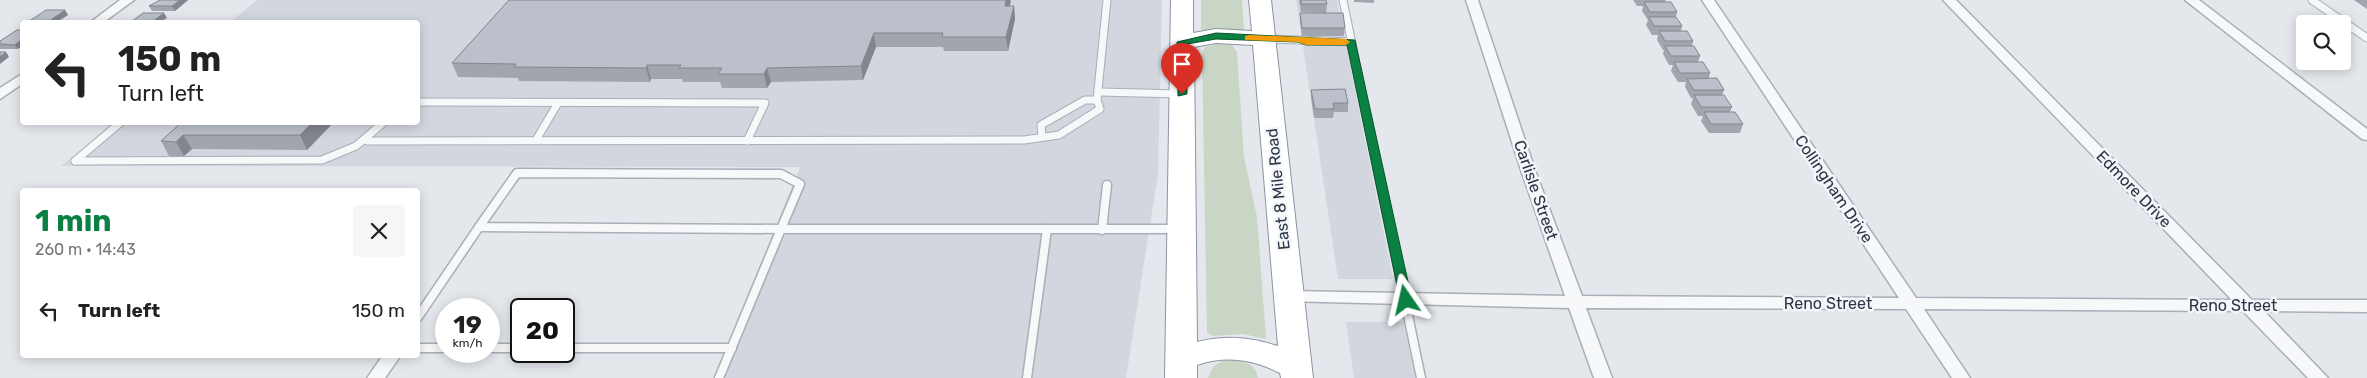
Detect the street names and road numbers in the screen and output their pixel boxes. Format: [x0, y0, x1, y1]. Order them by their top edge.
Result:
street label: East 8 Mile Road [1262, 127, 1294, 251]
street label: Collingham Drive [1791, 131, 1877, 247]
street label: Carlisle Street [1510, 137, 1562, 243]
street label: Edmore Drive [2092, 146, 2176, 232]
street label: Reno Street [1784, 294, 1872, 313]
street label: Reno Street [2189, 296, 2277, 315]

